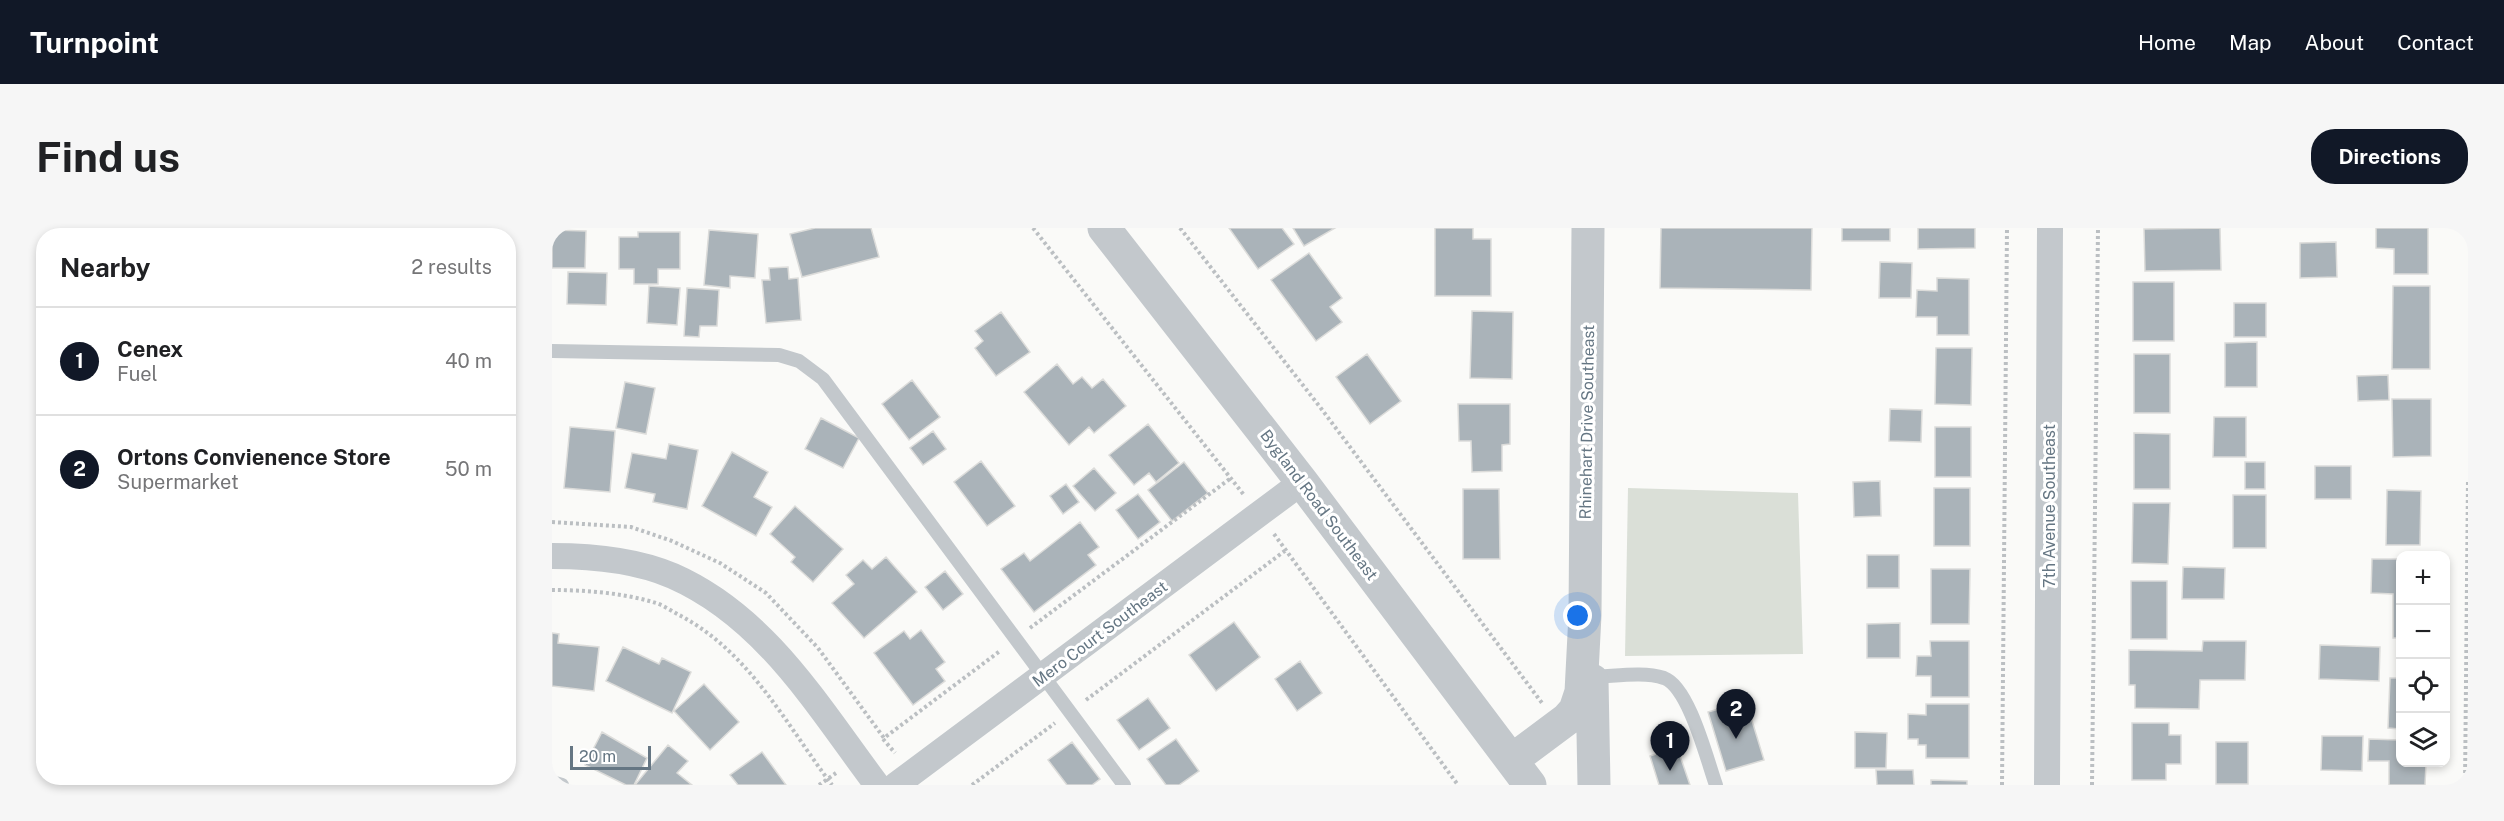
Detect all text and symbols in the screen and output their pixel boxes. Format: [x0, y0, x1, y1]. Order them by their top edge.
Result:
text: Turnpoint [30, 26, 159, 59]
text: Home [2138, 30, 2196, 55]
text: Map [2229, 30, 2272, 55]
text: About [2305, 30, 2364, 55]
text: Contact [2397, 30, 2474, 55]
button: Directions [2311, 129, 2468, 184]
text: Find us [36, 132, 180, 181]
text: Nearby [60, 252, 150, 283]
text: 2 results [411, 255, 492, 279]
street label: Rhinehart Drive Southeast [1576, 324, 1598, 520]
text: Cenex [117, 336, 183, 362]
text: 1 [75, 349, 84, 373]
text: 40 m [445, 349, 492, 373]
text: Fuel [117, 362, 158, 386]
street label: 7th Avenue Southeast [2040, 424, 2059, 588]
street label: Bygland Road Southeast [1256, 426, 1382, 584]
text: Ortons Convienence Store [117, 444, 391, 470]
text: 2 [73, 457, 86, 481]
text: 50 m [445, 457, 492, 481]
text: Supermarket [117, 470, 239, 494]
map controls [2396, 551, 2450, 767]
button: + [2396, 551, 2450, 605]
street label: Mero Court Southeast [1029, 577, 1171, 691]
your location [1563, 601, 1592, 630]
button: − [2396, 605, 2450, 659]
button: locate [2396, 659, 2450, 713]
pin: 2 [1716, 690, 1756, 739]
button: layers [2396, 713, 2450, 767]
pin: 1 [1650, 722, 1690, 771]
scale bar [570, 743, 651, 770]
text: 20 m [579, 747, 616, 766]

